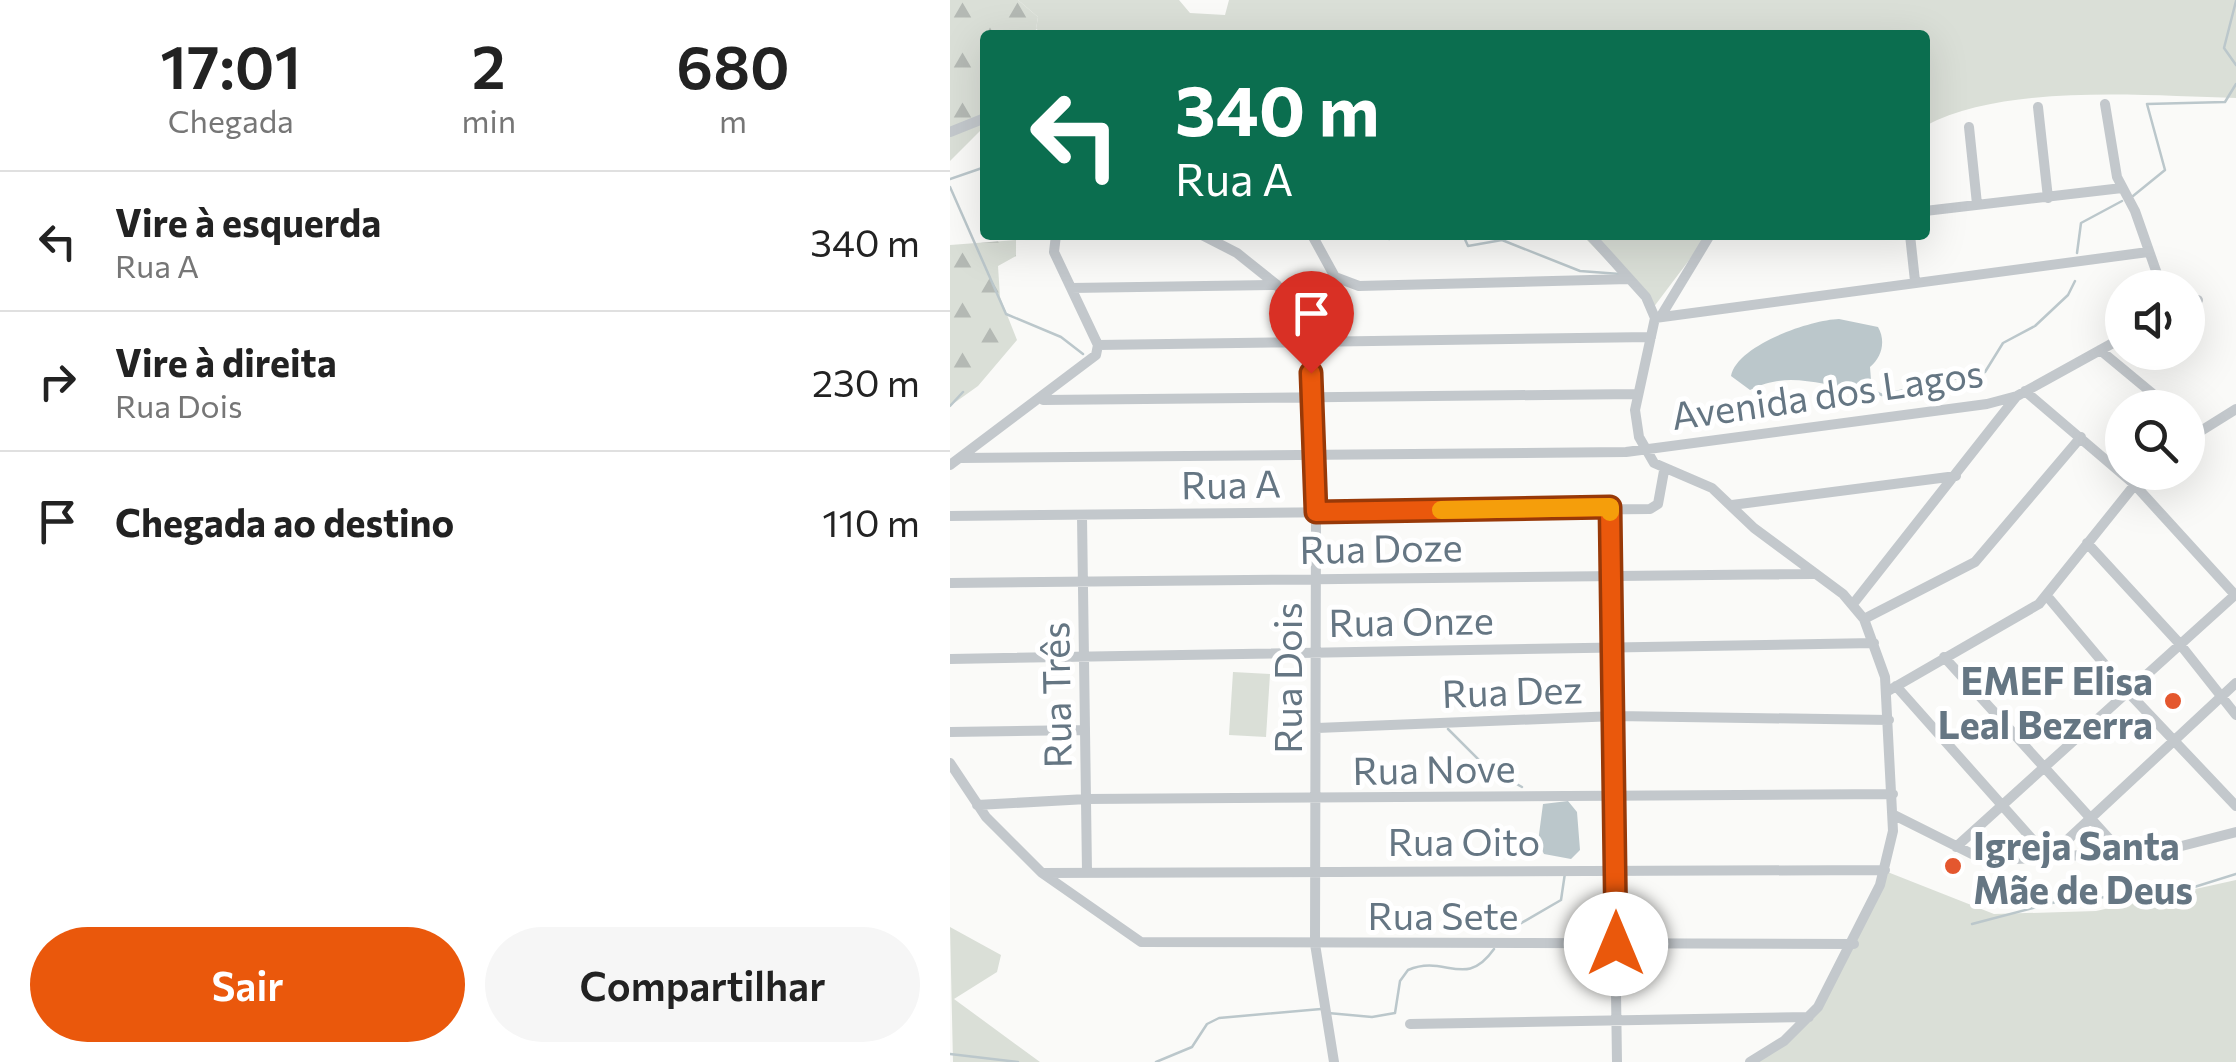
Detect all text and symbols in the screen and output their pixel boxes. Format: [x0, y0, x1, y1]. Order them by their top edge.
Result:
text: 17:01 [160, 28, 301, 101]
text: 2 [472, 28, 506, 101]
text: 680 [676, 28, 790, 101]
text: 340 m [1175, 65, 1380, 150]
icon: left [1010, 70, 1140, 200]
text: Chegada [168, 100, 294, 140]
text: min [462, 100, 516, 140]
text: m [719, 100, 747, 140]
text: Rua A [1175, 150, 1293, 205]
text: Vire à esquerda [115, 198, 381, 245]
icon: left [30, 214, 85, 269]
text: 340 m [810, 218, 920, 265]
text: Rua A [115, 245, 199, 285]
map controls [2105, 270, 2205, 490]
button: sound [2105, 270, 2205, 370]
pin [1269, 271, 1354, 374]
icon: arrive [1284, 286, 1339, 341]
text: Vire à direita [115, 338, 337, 385]
street label: Avenida dos Lagos [1668, 348, 1986, 438]
icon: right [30, 354, 85, 409]
text: 230 m [812, 358, 920, 405]
text: Rua Dois [115, 385, 242, 425]
button: search [2105, 390, 2205, 490]
street label: Rua A [1181, 459, 1281, 507]
icon: arrive [30, 494, 85, 549]
text: Chegada ao destino [115, 498, 454, 545]
text: 110 m [822, 498, 920, 545]
street label: Rua Doze [1299, 522, 1463, 572]
street label: Rua Onze [1328, 595, 1494, 645]
street label: Rua Dois [1263, 602, 1310, 754]
street label: Rua Três [1030, 621, 1080, 769]
place label: EMEF Elisa Leal Bezerra [1938, 656, 2153, 747]
street label: Rua Dez [1441, 664, 1583, 716]
marker: EMEF Elisa Leal Bezerra [2162, 690, 2184, 712]
street label: Rua Nove [1352, 743, 1516, 793]
street label: Rua Oito [1388, 817, 1540, 864]
place label: Igreja Santa Mãe de Deus [1973, 821, 2193, 912]
marker: Igreja Santa Mãe de Deus [1942, 855, 1964, 877]
street label: Rua Sete [1367, 891, 1519, 938]
position arrow [1564, 892, 1668, 996]
button: Sair [30, 927, 465, 1042]
button: Compartilhar [485, 927, 920, 1042]

